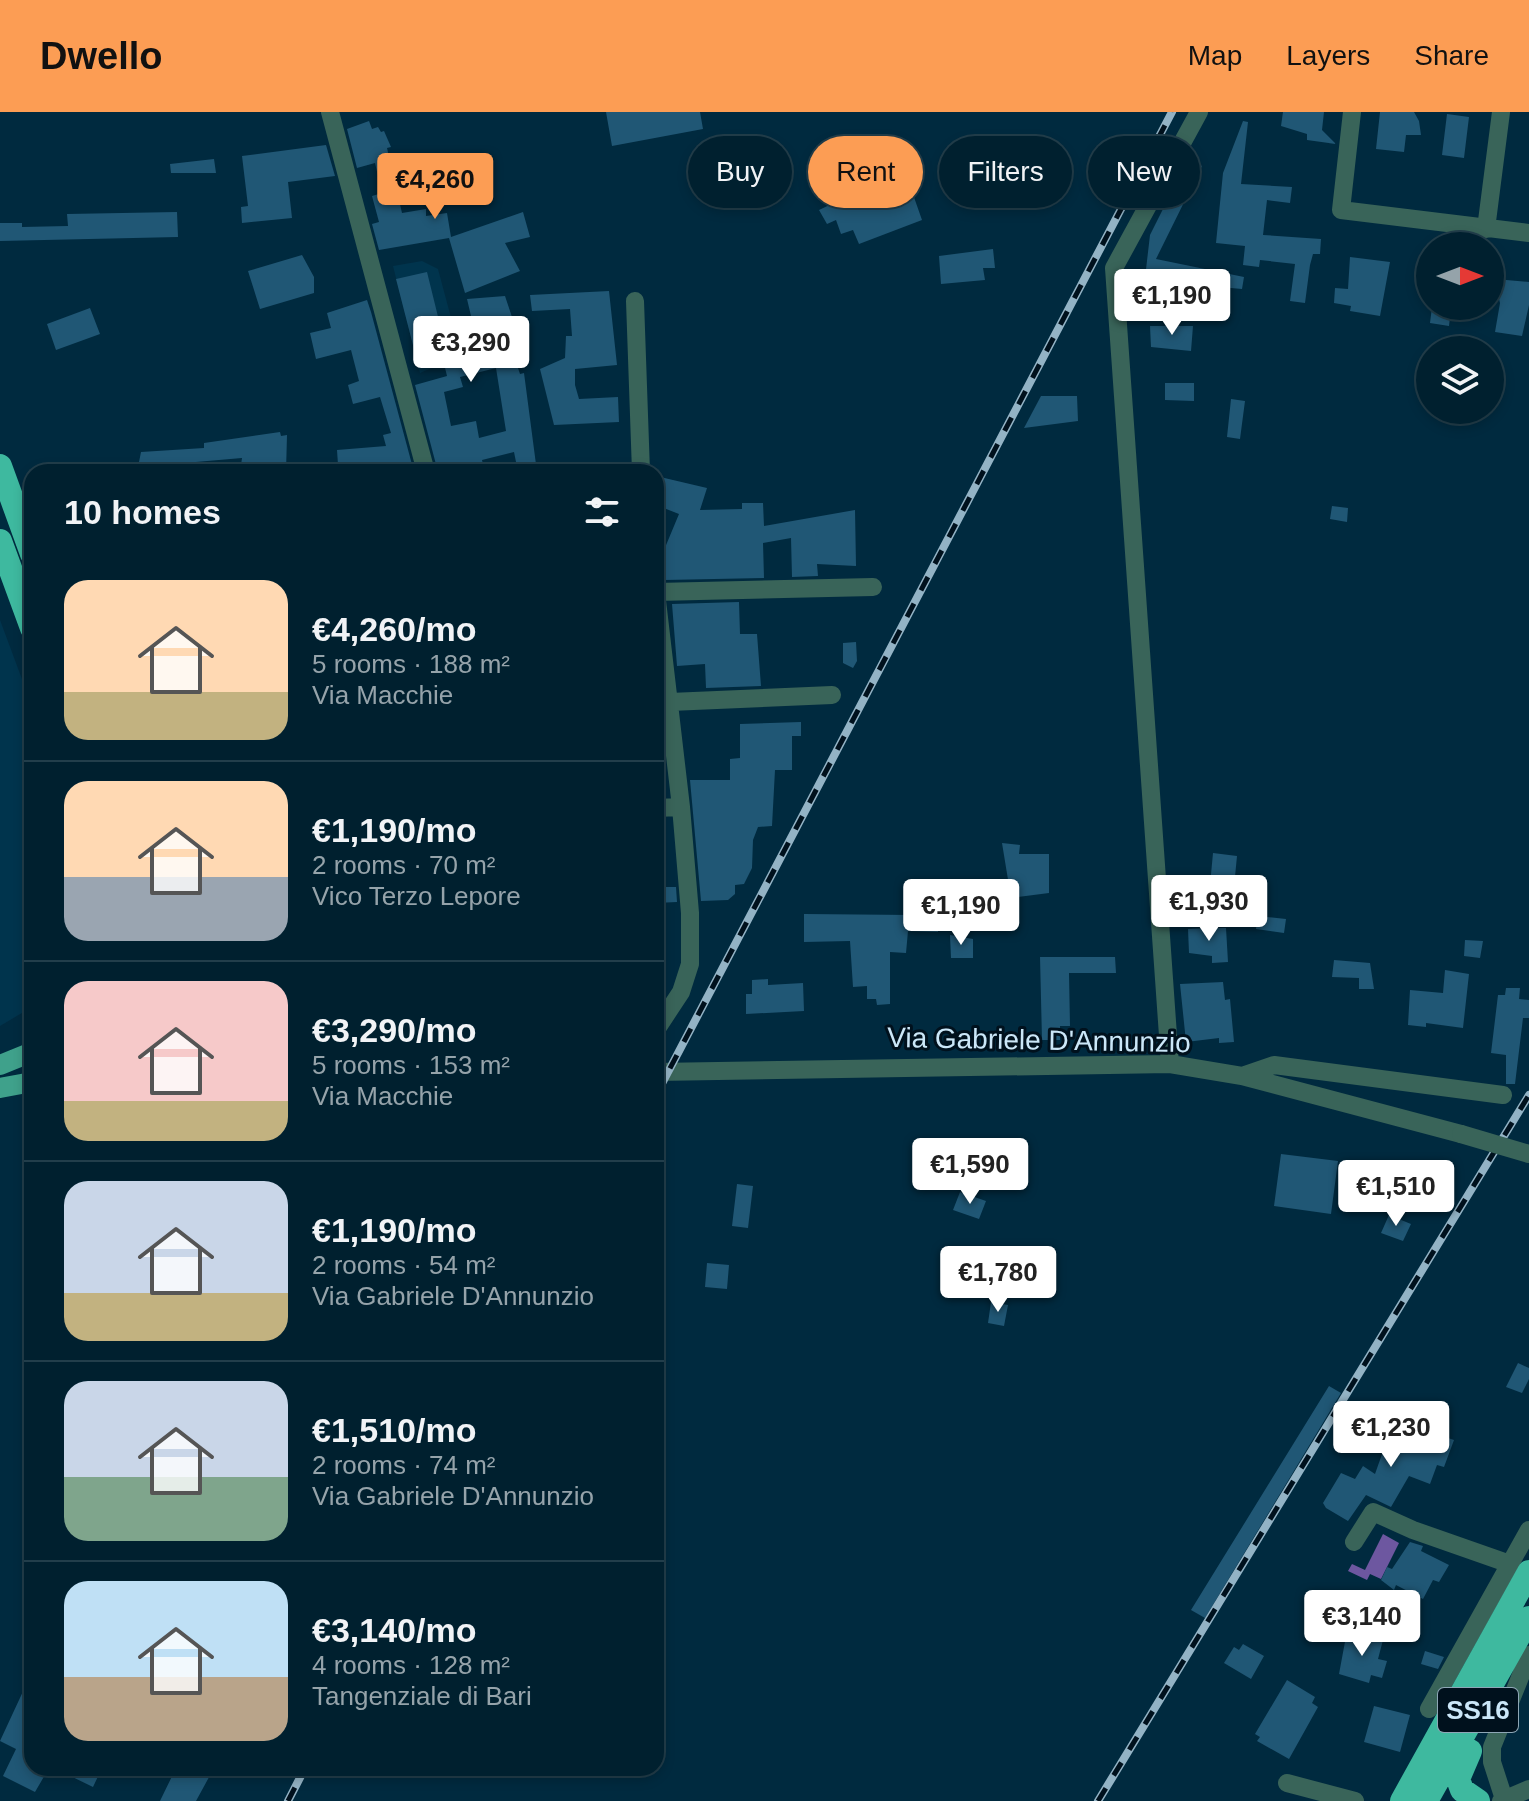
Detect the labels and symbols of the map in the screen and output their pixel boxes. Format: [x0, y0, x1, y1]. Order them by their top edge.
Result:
pin: €4,260 [370, 153, 500, 221]
north arrow [1416, 232, 1504, 320]
pin: €1,190 [1107, 269, 1237, 337]
pin: €3,290 [406, 316, 536, 384]
pin: €1,930 [1144, 875, 1274, 943]
pin: €1,190 [896, 879, 1026, 947]
street label: Via Gabriele D'Annunzio [887, 1022, 1191, 1058]
pin: €1,590 [905, 1138, 1035, 1206]
pin: €1,510 [1331, 1160, 1461, 1228]
pin: €1,780 [933, 1246, 1063, 1314]
pin: €1,230 [1326, 1401, 1456, 1469]
pin: €3,140 [1297, 1590, 1427, 1658]
road number: SS16 [1438, 1688, 1518, 1732]

